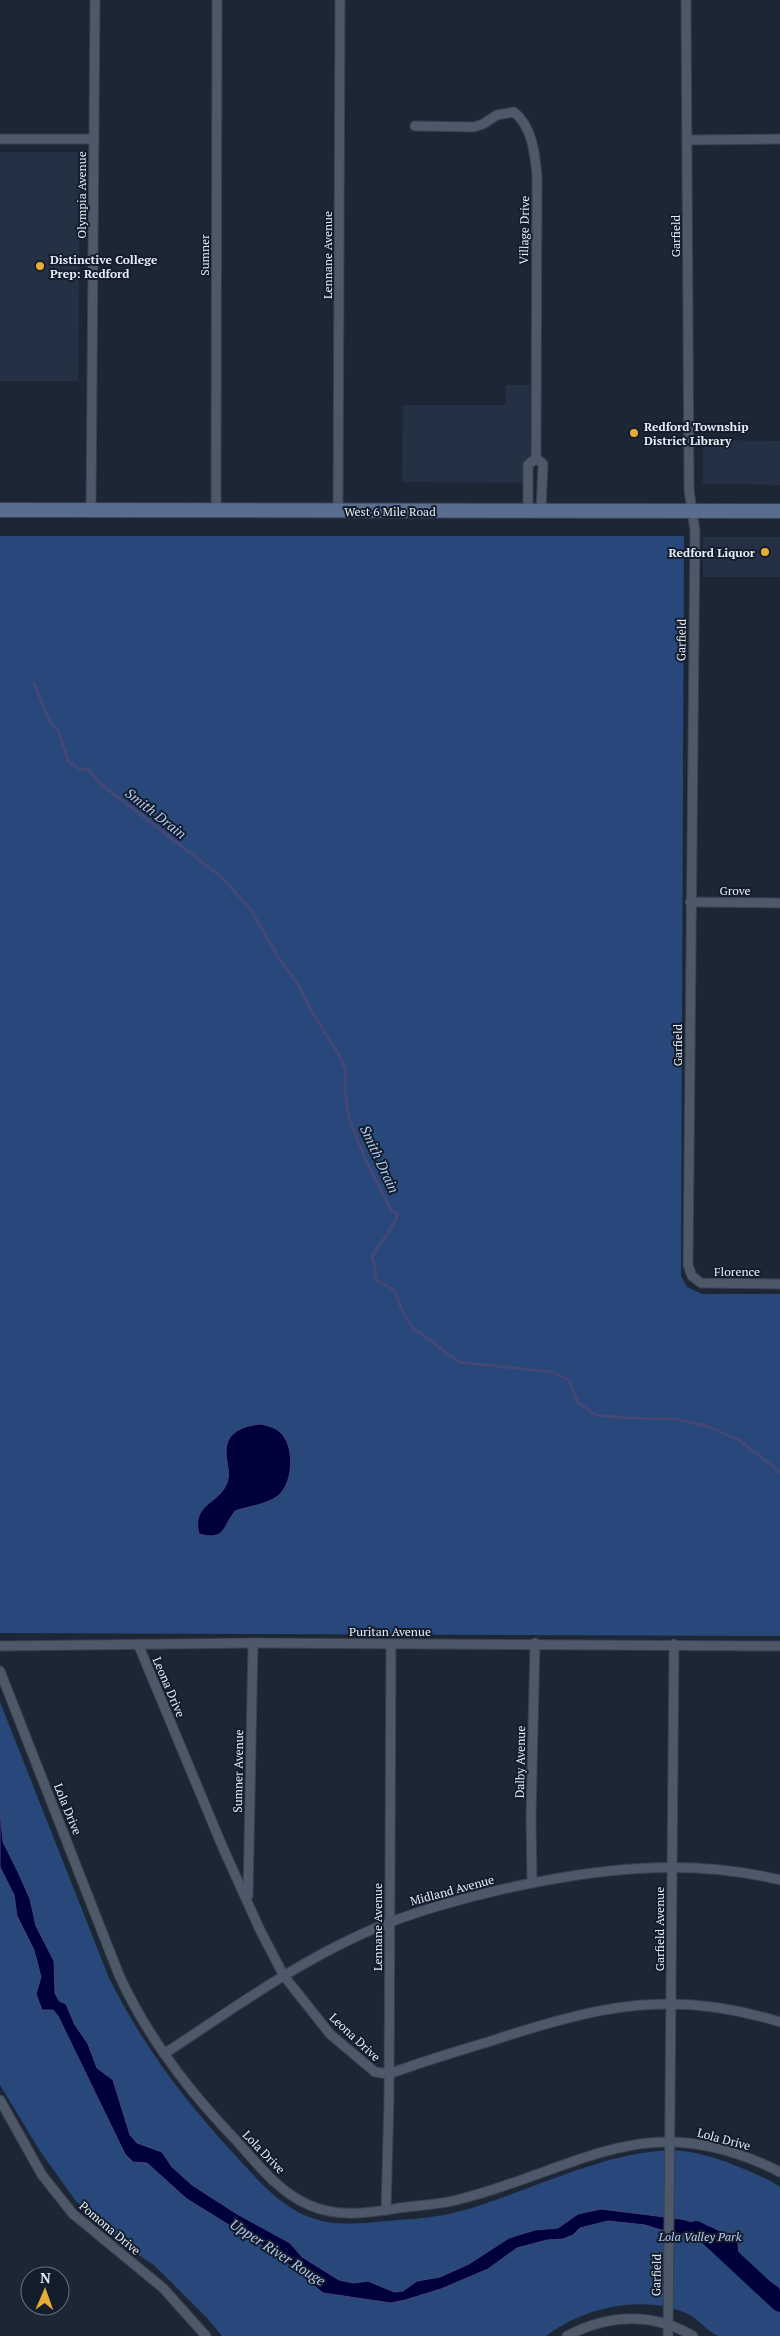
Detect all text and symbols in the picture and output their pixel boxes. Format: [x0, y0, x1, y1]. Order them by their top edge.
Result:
street label: Olympia Avenue [74, 151, 89, 239]
street label: Village Drive [516, 195, 532, 265]
street label: Lennane Avenue [320, 211, 335, 299]
street label: Garfield [668, 214, 683, 257]
street label: Sumner [197, 234, 212, 276]
place label: Distinctive College Prep: Redford [50, 252, 158, 281]
marker: Distinctive College Prep: Redford [34, 260, 46, 272]
place label: Redford Township District Library [644, 419, 749, 448]
marker: Redford Township District Library [628, 427, 640, 439]
street label: West 6 Mile Road [344, 504, 436, 519]
place label: Redford Liquor [668, 545, 756, 560]
marker: Redford Liquor [759, 546, 771, 558]
street label: Garfield [673, 618, 689, 661]
water label: Smith Drain [121, 783, 191, 843]
street label: Grove [719, 883, 751, 898]
street label: Garfield [670, 1023, 685, 1066]
water label: Smith Drain [356, 1122, 404, 1196]
street label: Florence [714, 1264, 760, 1279]
street label: Puritan Avenue [349, 1624, 431, 1639]
street label: Leona Drive [150, 1655, 188, 1719]
street label: Dalby Avenue [512, 1726, 528, 1798]
street label: Sumner Avenue [230, 1729, 246, 1813]
street label: Lola Drive [51, 1781, 85, 1837]
street label: Midland Avenue [408, 1872, 496, 1908]
street label: Lennane Avenue [370, 1883, 385, 1971]
street label: Garfield Avenue [652, 1887, 667, 1971]
street label: Leona Drive [326, 2010, 384, 2064]
street label: Lola Drive [696, 2125, 752, 2153]
street label: Lola Drive [240, 2127, 288, 2177]
street label: Pomona Drive [76, 2198, 144, 2258]
water label: Upper River Rouge [227, 2214, 330, 2290]
park label: Lola Valley Park [658, 2229, 742, 2244]
street label: Garfield [648, 2253, 664, 2296]
north arrow [20, 2266, 70, 2316]
text: N [40, 2268, 51, 2287]

